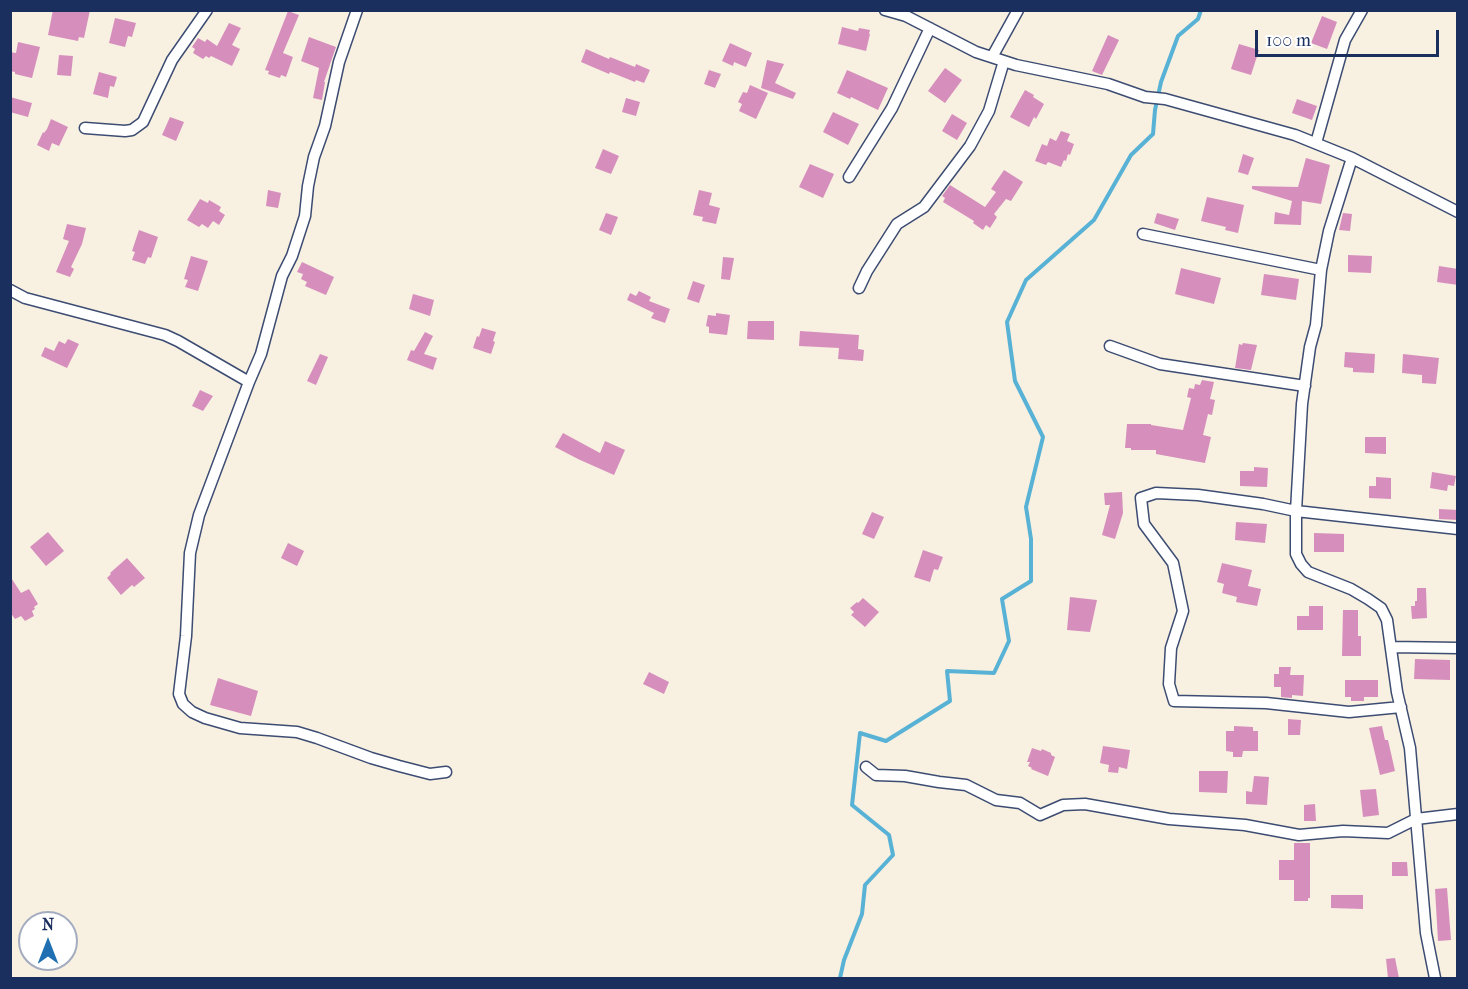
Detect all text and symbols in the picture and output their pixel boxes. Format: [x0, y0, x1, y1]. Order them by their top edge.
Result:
scale bar [1258, 18, 1442, 56]
text: 100 m [1266, 30, 1311, 51]
north arrow [18, 911, 78, 971]
text: N [42, 915, 54, 934]

